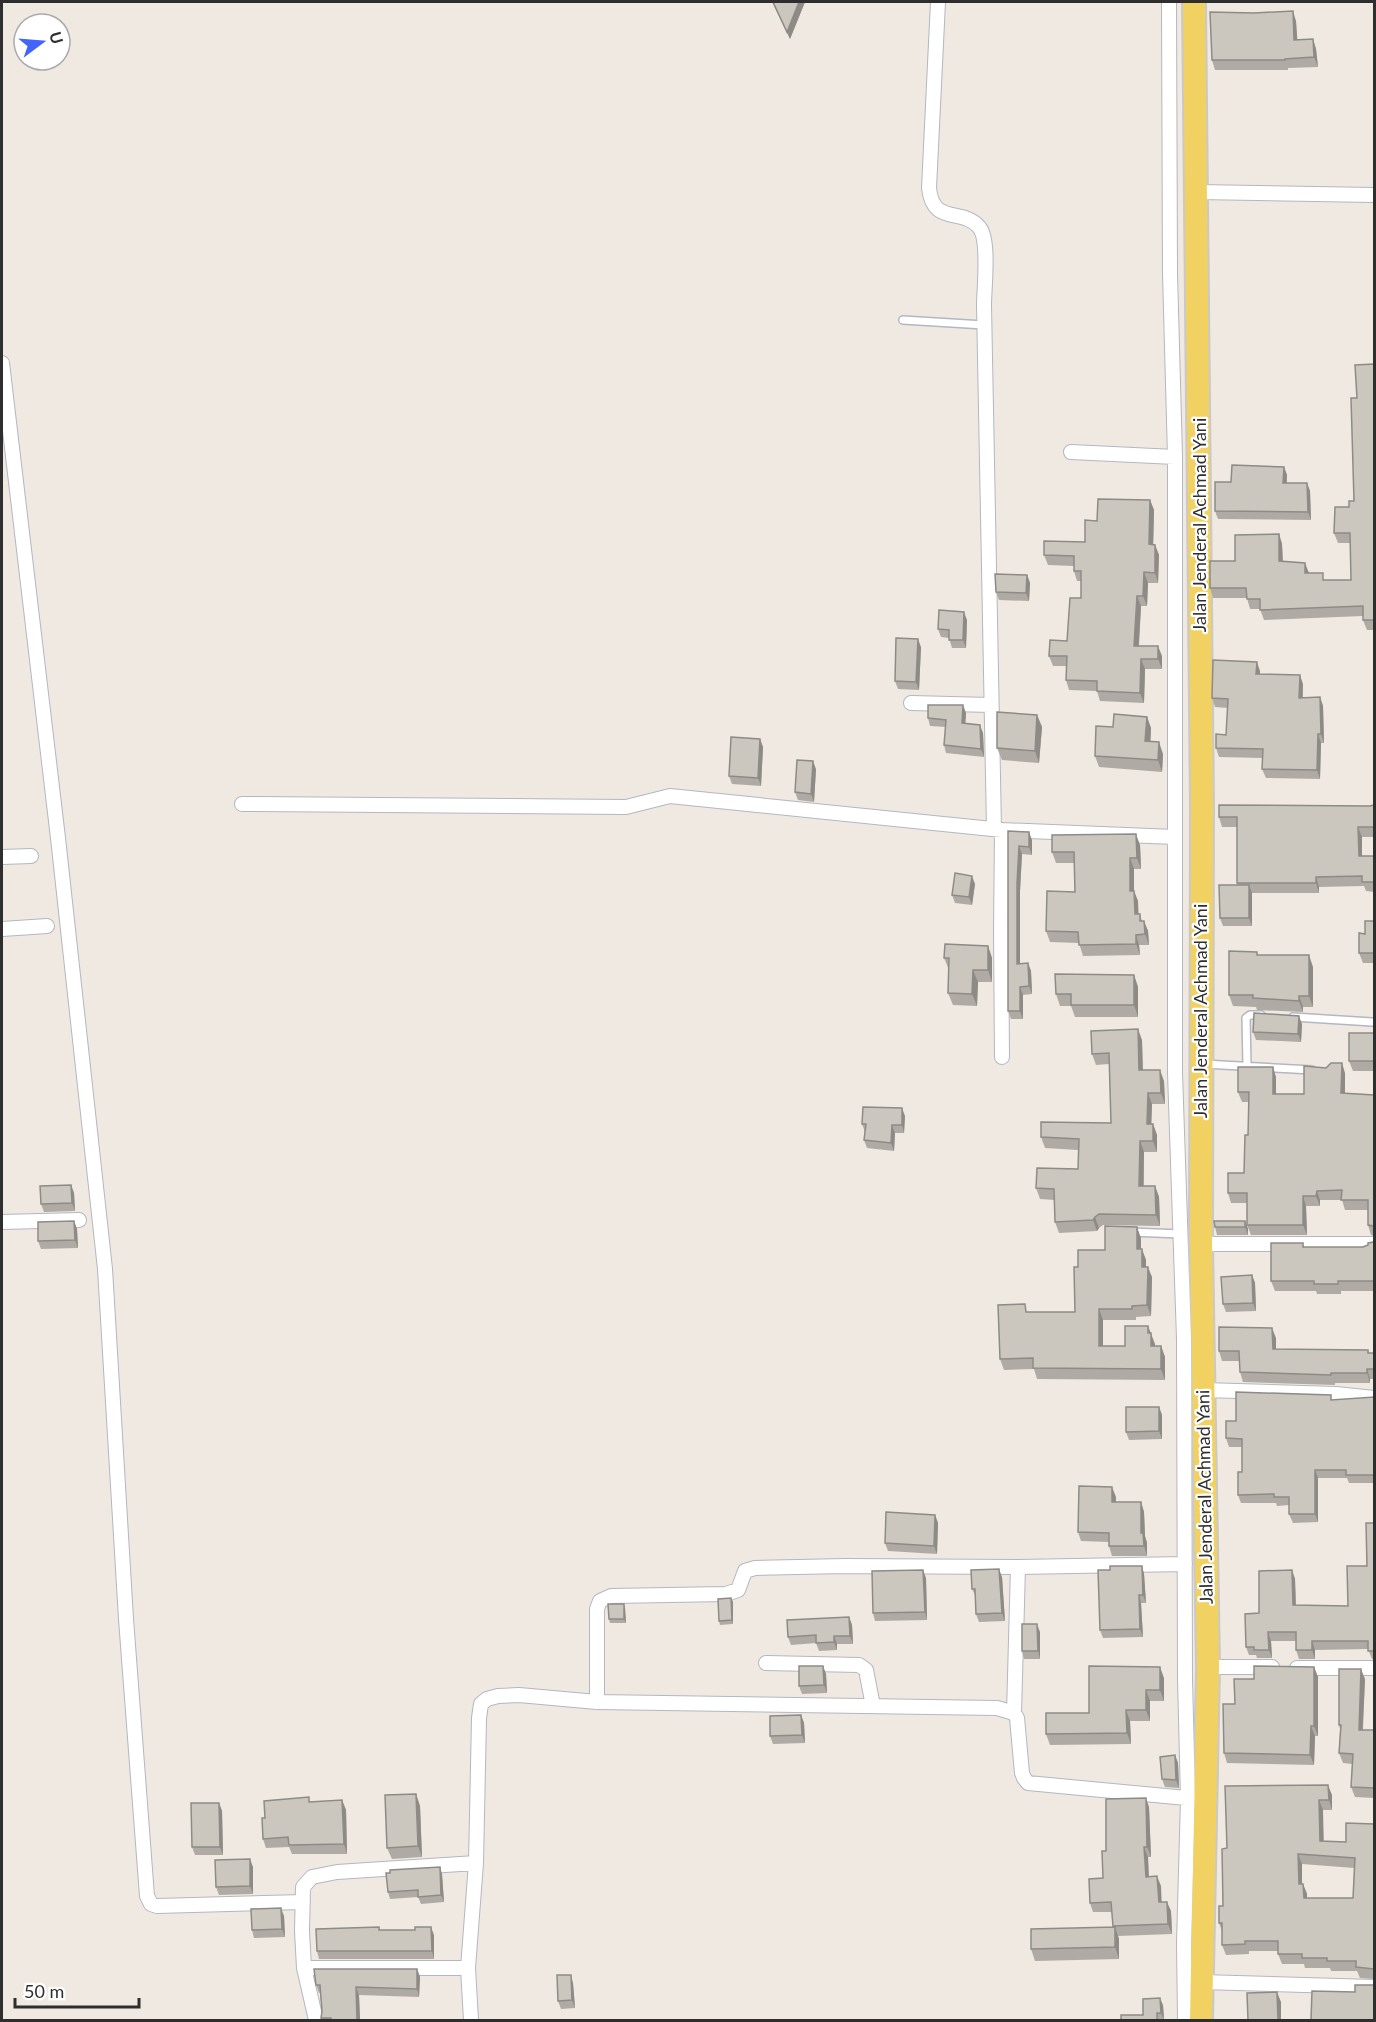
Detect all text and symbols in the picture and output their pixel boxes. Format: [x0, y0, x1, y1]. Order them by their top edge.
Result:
north arrow [12, 12, 72, 72]
text: U [46, 29, 68, 46]
street label: Jalan Jenderal Achmad Yani [1188, 418, 1210, 632]
street label: Jalan Jenderal Achmad Yani [1189, 904, 1211, 1118]
street label: Jalan Jenderal Achmad Yani [1191, 1390, 1217, 1604]
scale bar [15, 1971, 140, 2009]
text: 50 m [24, 1980, 64, 2002]

